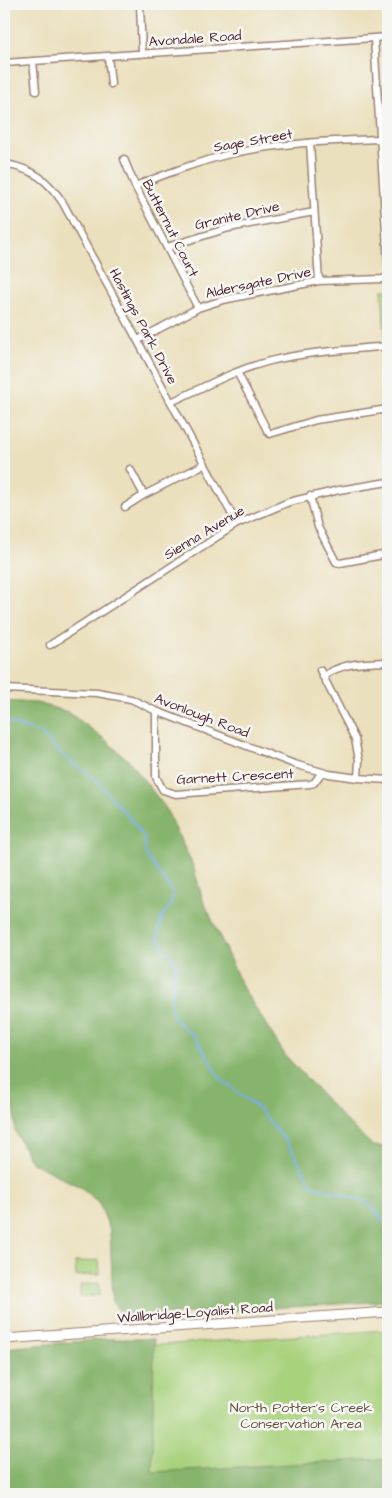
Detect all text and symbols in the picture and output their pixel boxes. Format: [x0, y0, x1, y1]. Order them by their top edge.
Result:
street label: Avondale Road [148, 26, 242, 52]
street label: Sage Street [212, 124, 294, 158]
street label: Butternut Court [137, 176, 204, 281]
street label: Granite Drive [193, 196, 282, 235]
street label: Aldersgate Drive [203, 262, 313, 304]
street label: Hastings Park Drive [104, 265, 182, 388]
street label: Sienna Avenue [160, 501, 249, 565]
street label: Avonlough Road [151, 689, 252, 743]
street label: Garnett Crescent [176, 764, 295, 790]
street label: Wallbridge-Loyalist Road [117, 1298, 274, 1328]
park label: North Potter's Creek Conservation Area [230, 1398, 373, 1434]

